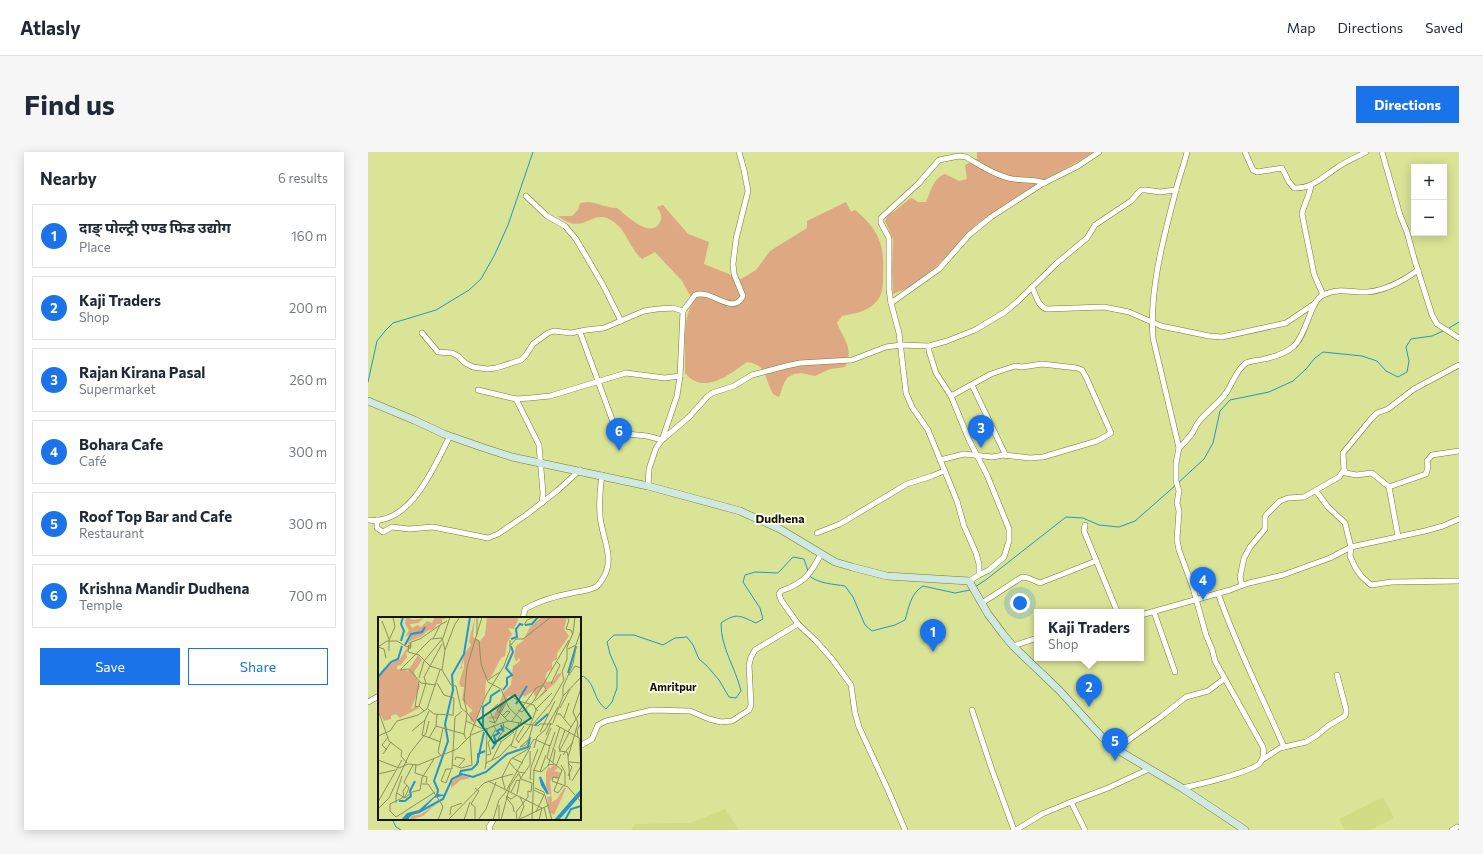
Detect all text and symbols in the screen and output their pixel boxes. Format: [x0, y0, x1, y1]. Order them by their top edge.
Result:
text: Atlasly [20, 16, 81, 39]
text: Map [1287, 19, 1316, 36]
text: Directions [1338, 19, 1403, 36]
text: Saved [1425, 19, 1463, 36]
button: Directions [1356, 86, 1459, 123]
text: Find us [24, 87, 115, 121]
map controls [1411, 164, 1447, 236]
button: + [1411, 164, 1447, 200]
text: Nearby [40, 168, 97, 189]
text: 6 results [278, 170, 328, 186]
button: − [1411, 200, 1447, 236]
text: दाङ् पोल्ट्री एण्ड फिड उद्योग [79, 218, 231, 236]
text: 1 [51, 228, 57, 244]
text: 160 m [291, 228, 327, 244]
text: Place [79, 239, 111, 255]
text: Kaji Traders [79, 291, 161, 309]
text: 2 [50, 300, 58, 316]
text: 200 m [289, 300, 327, 316]
text: Shop [79, 309, 110, 325]
text: Rajan Kirana Pasal [79, 363, 205, 381]
text: 3 [50, 372, 58, 388]
text: 260 m [290, 372, 327, 388]
text: Supermarket [79, 381, 156, 397]
pin: 3 [968, 415, 994, 448]
pin: 6 [606, 418, 632, 451]
text: Bohara Cafe [79, 435, 163, 453]
text: 4 [50, 444, 58, 460]
text: 300 m [289, 444, 327, 460]
text: Café [79, 453, 106, 469]
text: Roof Top Bar and Cafe [79, 507, 232, 525]
district label: Dudhena [755, 511, 805, 525]
text: 5 [50, 516, 58, 532]
text: 300 m [289, 516, 327, 532]
text: Restaurant [79, 525, 144, 541]
pin: 4 [1190, 567, 1216, 600]
text: Krishna Mandir Dudhena [79, 579, 249, 597]
text: 6 [50, 588, 58, 604]
text: 700 m [289, 588, 327, 604]
your location [1010, 593, 1030, 613]
text: Temple [79, 597, 122, 613]
popup [1034, 609, 1144, 661]
inset map [378, 617, 581, 820]
text: Kaji Traders [1048, 618, 1130, 636]
pin: 1 [920, 619, 946, 652]
text: Shop [1048, 636, 1079, 652]
button: Save [40, 648, 180, 685]
button: Share [188, 648, 328, 685]
pin: 2 [1076, 674, 1102, 707]
district label: Amritpur [649, 680, 697, 693]
pin: 5 [1102, 728, 1128, 761]

